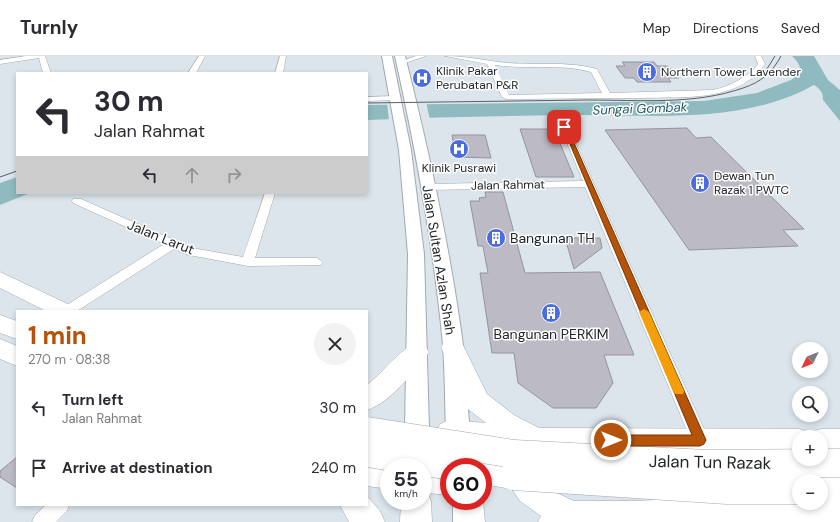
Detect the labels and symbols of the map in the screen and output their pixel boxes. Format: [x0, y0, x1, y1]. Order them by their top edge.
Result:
building icon: Northern Tower Lavender [636, 61, 658, 83]
place label: Klinik Pakar Perubatan P&R [436, 63, 518, 93]
place label: Northern Tower Lavender [661, 64, 801, 80]
hospital icon: Klinik Pakar Perubatan P&R [411, 67, 433, 89]
water label: Sungai Gombak [592, 98, 688, 119]
pin [547, 110, 581, 144]
hospital icon: Klinik Pusrawi [448, 138, 470, 160]
place label: Klinik Pusrawi [422, 160, 496, 176]
place label: Dewan Tun Razak 1 PWTC [714, 168, 790, 198]
building icon: Dewan Tun Razak 1 PWTC [689, 172, 711, 194]
street label: Jalan Rahmat [471, 176, 545, 194]
street label: Jalan Sultan Azlan Shah [418, 184, 460, 336]
street label: Jalan Larut [125, 215, 197, 259]
building icon: Bangunan TH [485, 227, 507, 249]
place label: Bangunan TH [510, 229, 595, 247]
building icon: Bangunan PERKIM [540, 302, 562, 324]
place label: Bangunan PERKIM [494, 325, 608, 343]
north arrow [792, 342, 828, 378]
position arrow [590, 419, 632, 461]
street label: Jalan Tun Razak [649, 450, 772, 474]
speed limit sign: 60 [440, 458, 492, 510]

